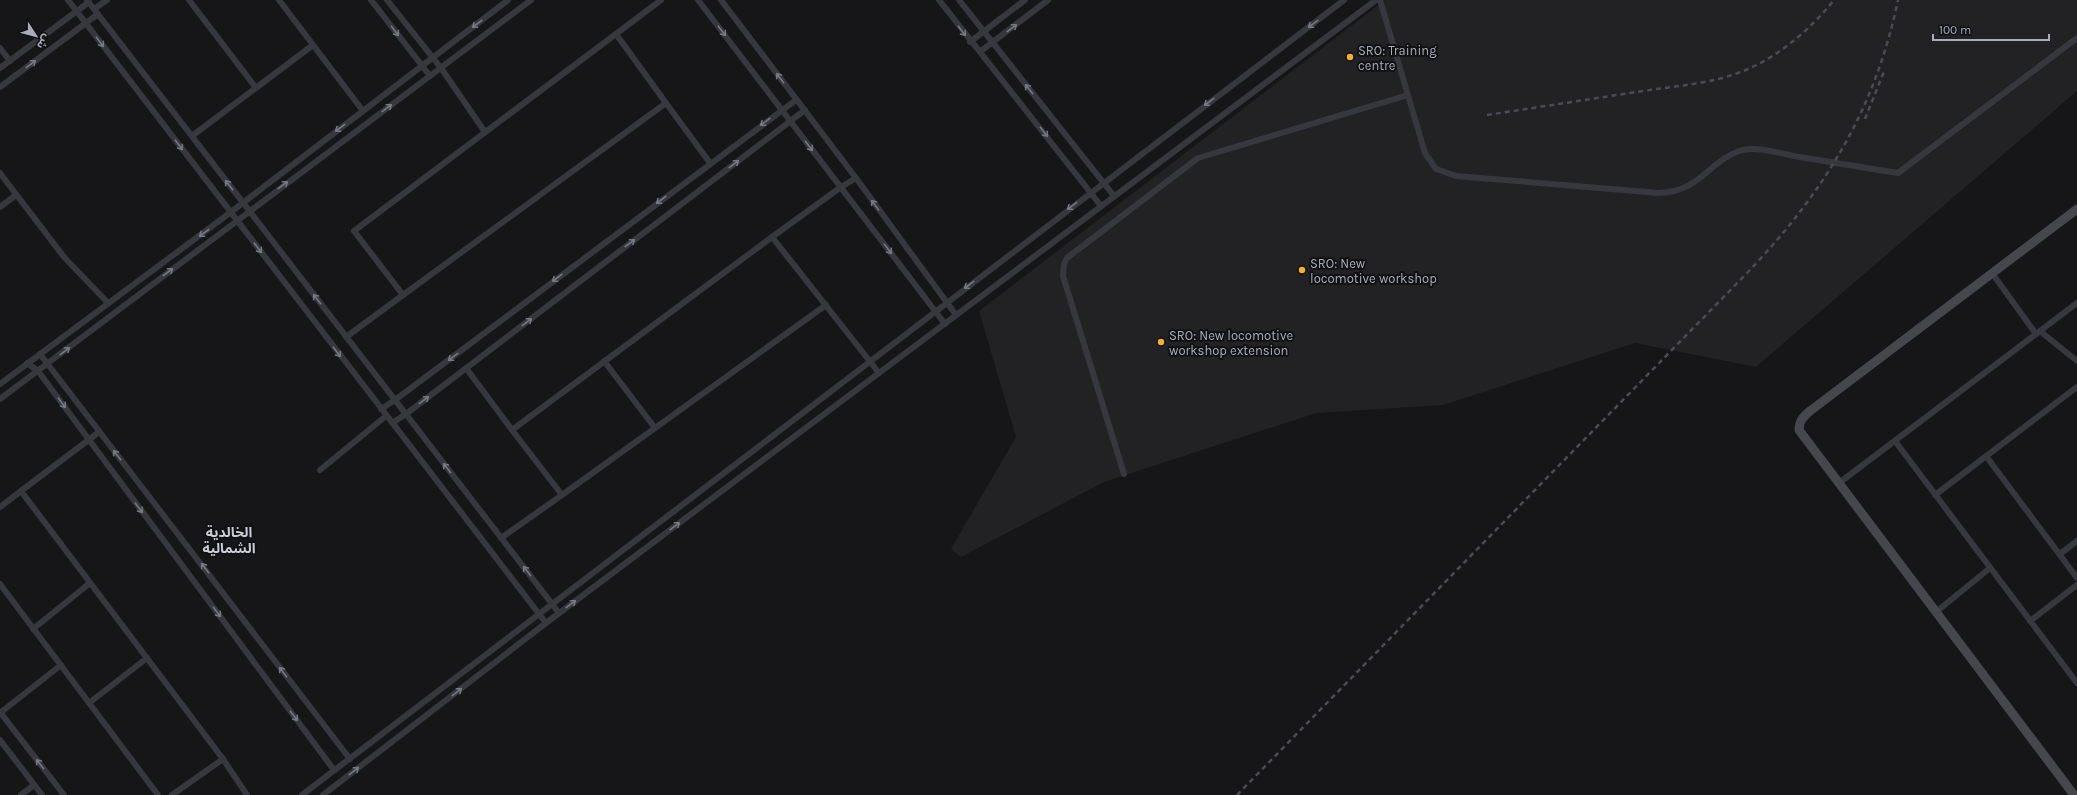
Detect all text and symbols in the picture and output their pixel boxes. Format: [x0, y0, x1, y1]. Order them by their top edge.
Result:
north arrow [16, 16, 56, 56]
scale bar [1933, 16, 2049, 42]
one-way arrow [472, 19, 483, 28]
one-way arrow [1307, 19, 1318, 28]
one-way arrow [1006, 23, 1017, 32]
text: 100 m [1939, 23, 1971, 37]
one-way arrow [391, 25, 399, 36]
one-way arrow [717, 25, 726, 36]
one-way arrow [958, 26, 966, 37]
text: ش [34, 32, 53, 52]
one-way arrow [96, 37, 104, 48]
place label: SRO: Training centre [1358, 43, 1437, 73]
marker: SRO: Training centre [1345, 52, 1355, 62]
one-way arrow [26, 59, 37, 68]
one-way arrow [776, 73, 785, 84]
one-way arrow [1024, 84, 1033, 94]
one-way arrow [1204, 98, 1215, 106]
one-way arrow [382, 103, 393, 112]
one-way arrow [759, 118, 770, 126]
one-way arrow [335, 124, 346, 132]
one-way arrow [1040, 126, 1048, 137]
one-way arrow [175, 140, 183, 151]
one-way arrow [805, 140, 813, 151]
one-way arrow [728, 160, 739, 168]
one-way arrow [225, 179, 233, 190]
one-way arrow [278, 181, 289, 190]
one-way arrow [655, 196, 666, 204]
one-way arrow [871, 199, 880, 210]
one-way arrow [1067, 202, 1078, 210]
one-way arrow [198, 228, 209, 237]
one-way arrow [625, 239, 636, 247]
one-way arrow [254, 243, 263, 254]
one-way arrow [883, 243, 892, 254]
place label: SRO: New locomotive workshop [1310, 256, 1437, 286]
marker: SRO: New locomotive workshop [1297, 265, 1307, 275]
one-way arrow [163, 268, 174, 276]
one-way arrow [552, 274, 563, 283]
one-way arrow [963, 281, 974, 289]
one-way arrow [313, 293, 321, 304]
one-way arrow [521, 317, 532, 326]
place label: SRO: New locomotive workshop extension [1169, 328, 1293, 358]
marker: SRO: New locomotive workshop extension [1156, 337, 1166, 347]
one-way arrow [59, 346, 70, 355]
one-way arrow [333, 346, 342, 357]
one-way arrow [448, 352, 459, 361]
one-way arrow [418, 396, 429, 405]
one-way arrow [58, 398, 66, 409]
one-way arrow [112, 449, 121, 460]
one-way arrow [443, 463, 452, 474]
one-way arrow [135, 502, 143, 513]
one-way arrow [669, 522, 680, 530]
district label: الخالدية الشمالية [202, 524, 256, 557]
one-way arrow [200, 563, 209, 574]
one-way arrow [522, 566, 531, 577]
one-way arrow [565, 600, 576, 608]
one-way arrow [212, 606, 221, 617]
one-way arrow [279, 667, 288, 678]
one-way arrow [451, 688, 462, 696]
one-way arrow [290, 711, 299, 722]
one-way arrow [36, 759, 44, 770]
one-way arrow [348, 767, 359, 775]

